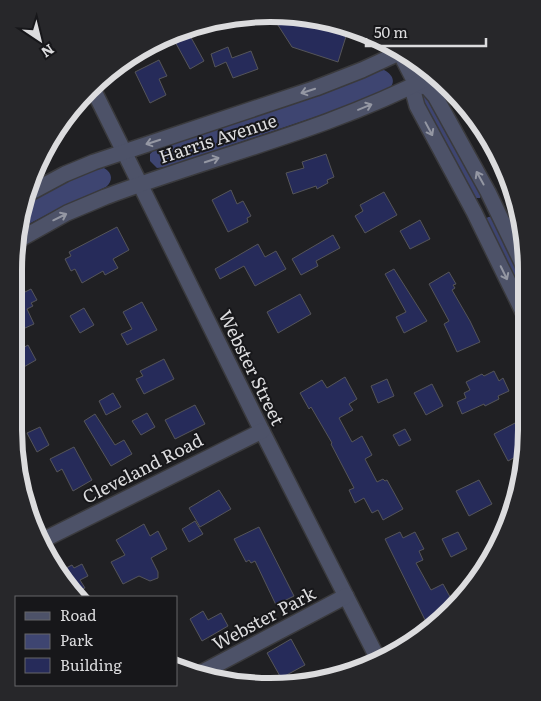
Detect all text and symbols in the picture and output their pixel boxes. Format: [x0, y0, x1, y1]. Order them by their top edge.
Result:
north arrow [15, 15, 65, 65]
scale bar [366, 15, 486, 47]
text: 50 m [374, 20, 408, 43]
text: N [37, 40, 59, 63]
one-way arrow [300, 87, 316, 96]
one-way arrow [357, 102, 372, 112]
street label: Harris Avenue [155, 106, 280, 169]
one-way arrow [425, 122, 435, 136]
one-way arrow [146, 138, 162, 148]
one-way arrow [203, 155, 219, 165]
one-way arrow [475, 171, 485, 186]
one-way arrow [52, 212, 67, 222]
one-way arrow [500, 266, 510, 281]
street label: Webster Street [213, 305, 292, 430]
street label: Cleveland Road [77, 426, 207, 510]
street label: Webster Park [207, 579, 321, 656]
legend [15, 596, 178, 686]
text: Road [60, 603, 96, 626]
text: Park [60, 628, 94, 651]
text: Building [60, 653, 122, 676]

